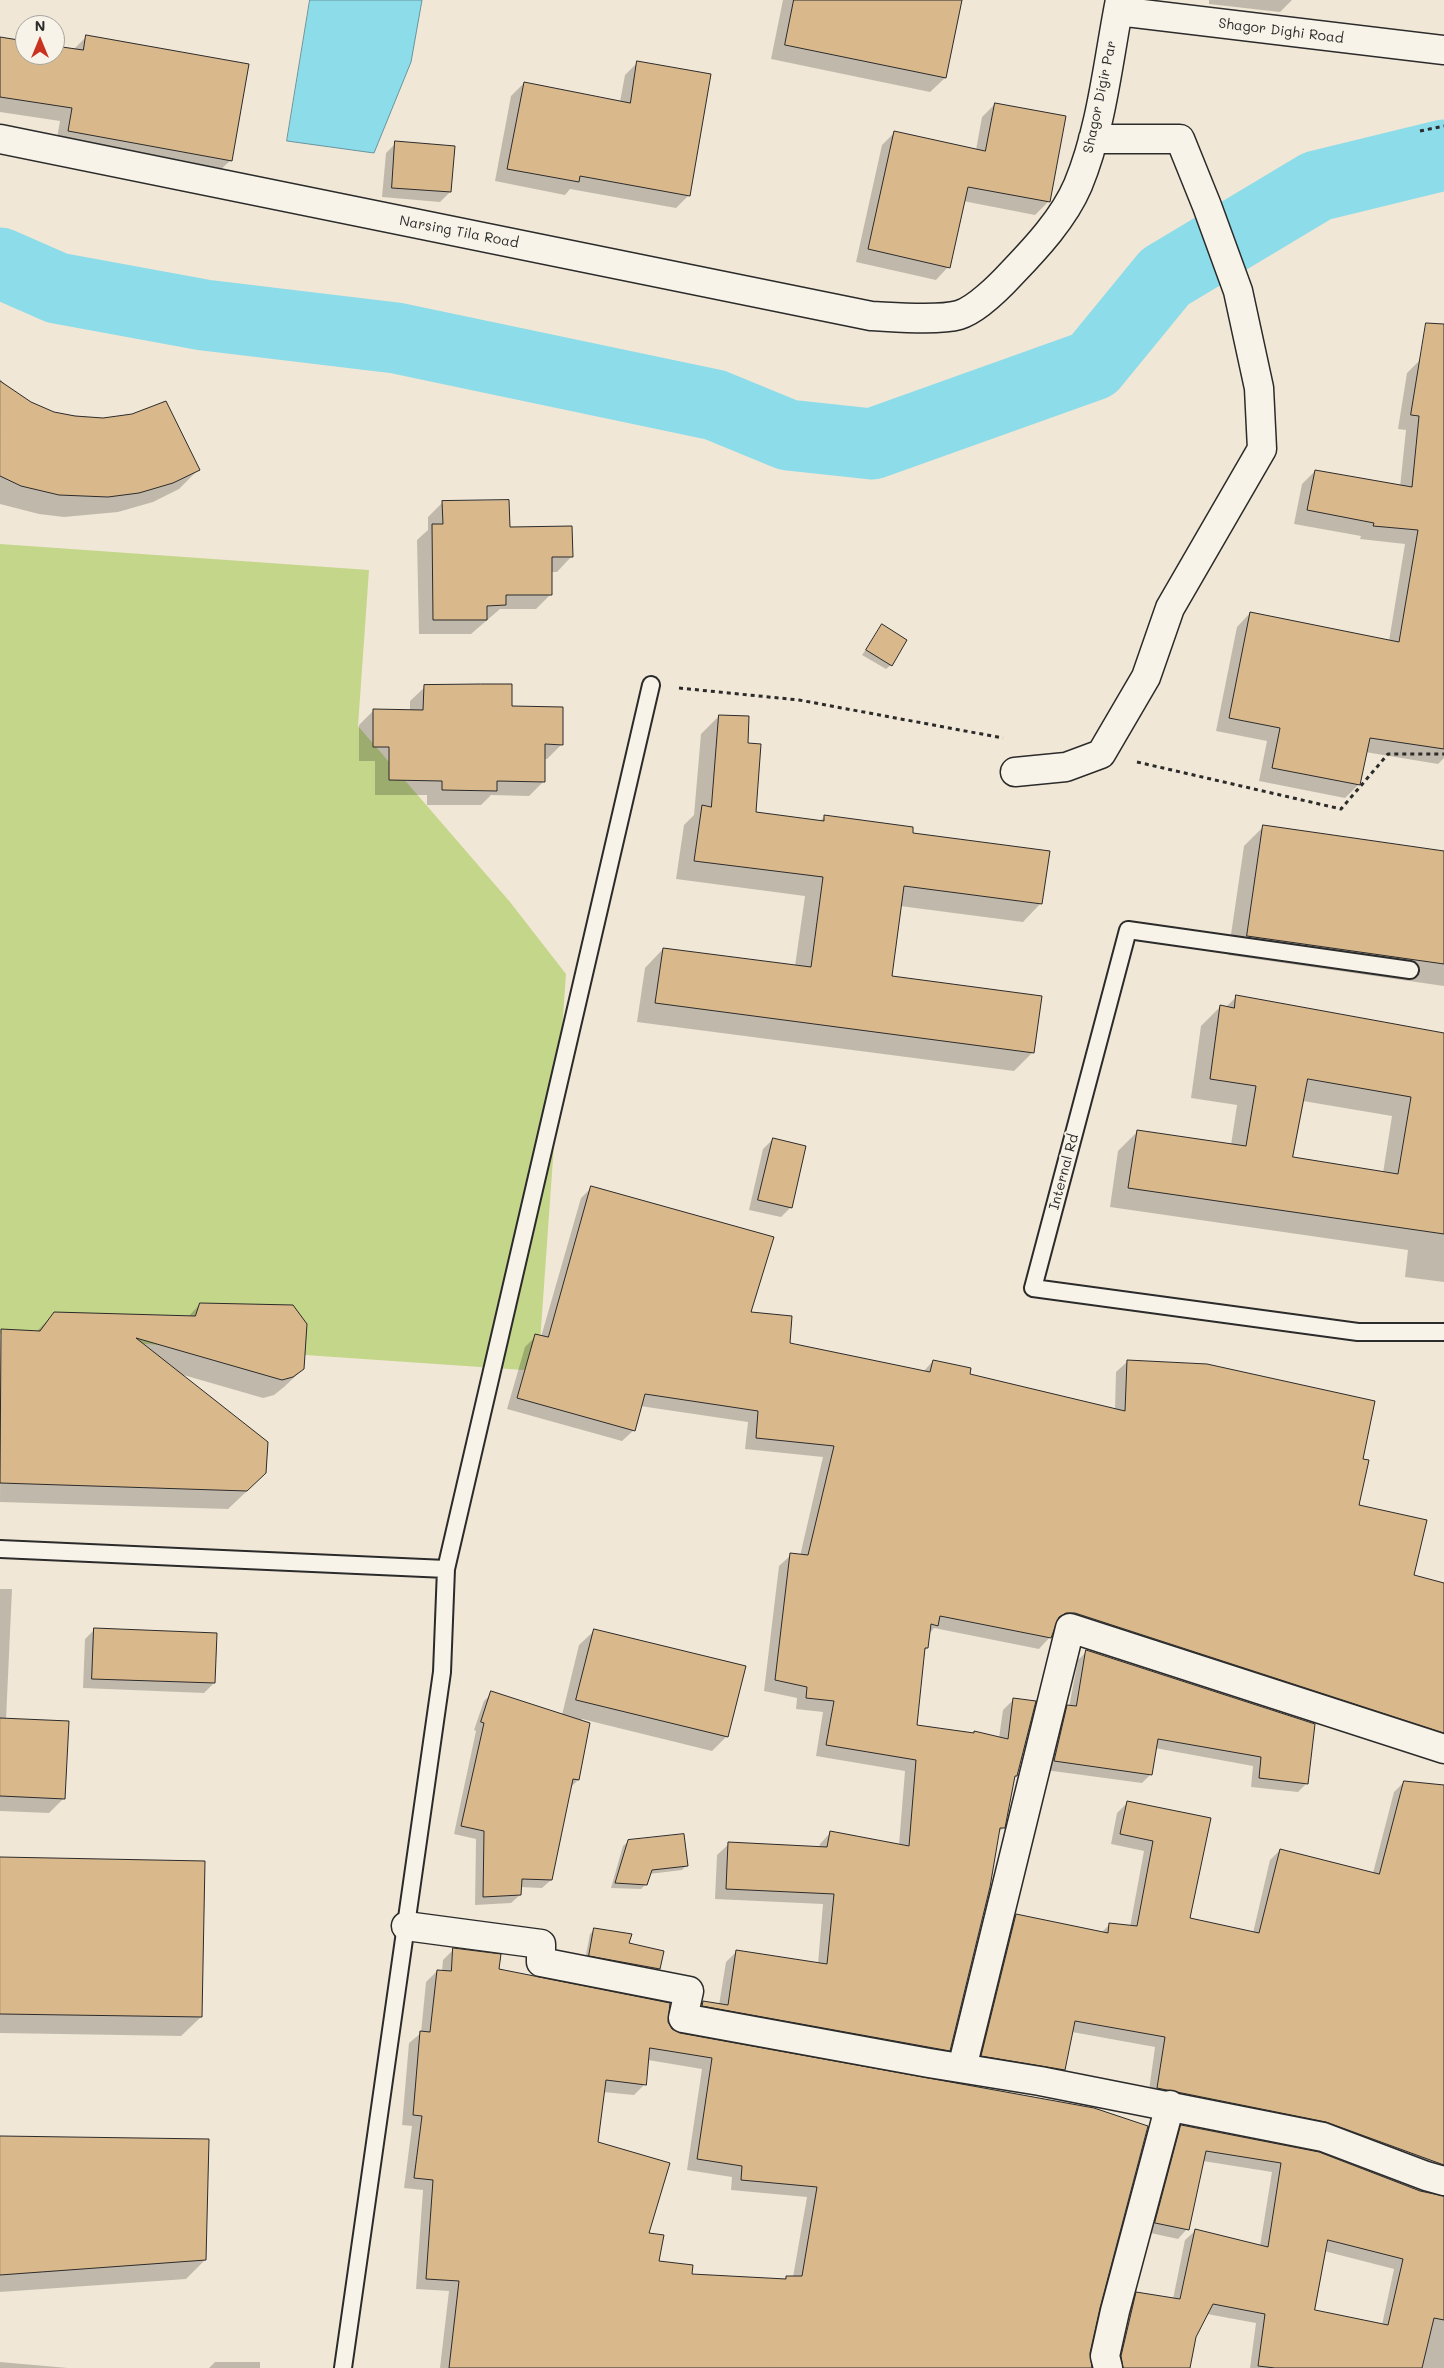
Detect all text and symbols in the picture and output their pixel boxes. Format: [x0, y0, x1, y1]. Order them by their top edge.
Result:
north arrow [15, 15, 65, 65]
street label: Shagor Dighi Road [1217, 15, 1345, 47]
text: N [35, 16, 45, 35]
street label: Shagor Digir Par [1080, 39, 1120, 155]
street label: Narsing Tila Road [398, 212, 520, 252]
street label: Internal Rd [1046, 1132, 1082, 1212]

